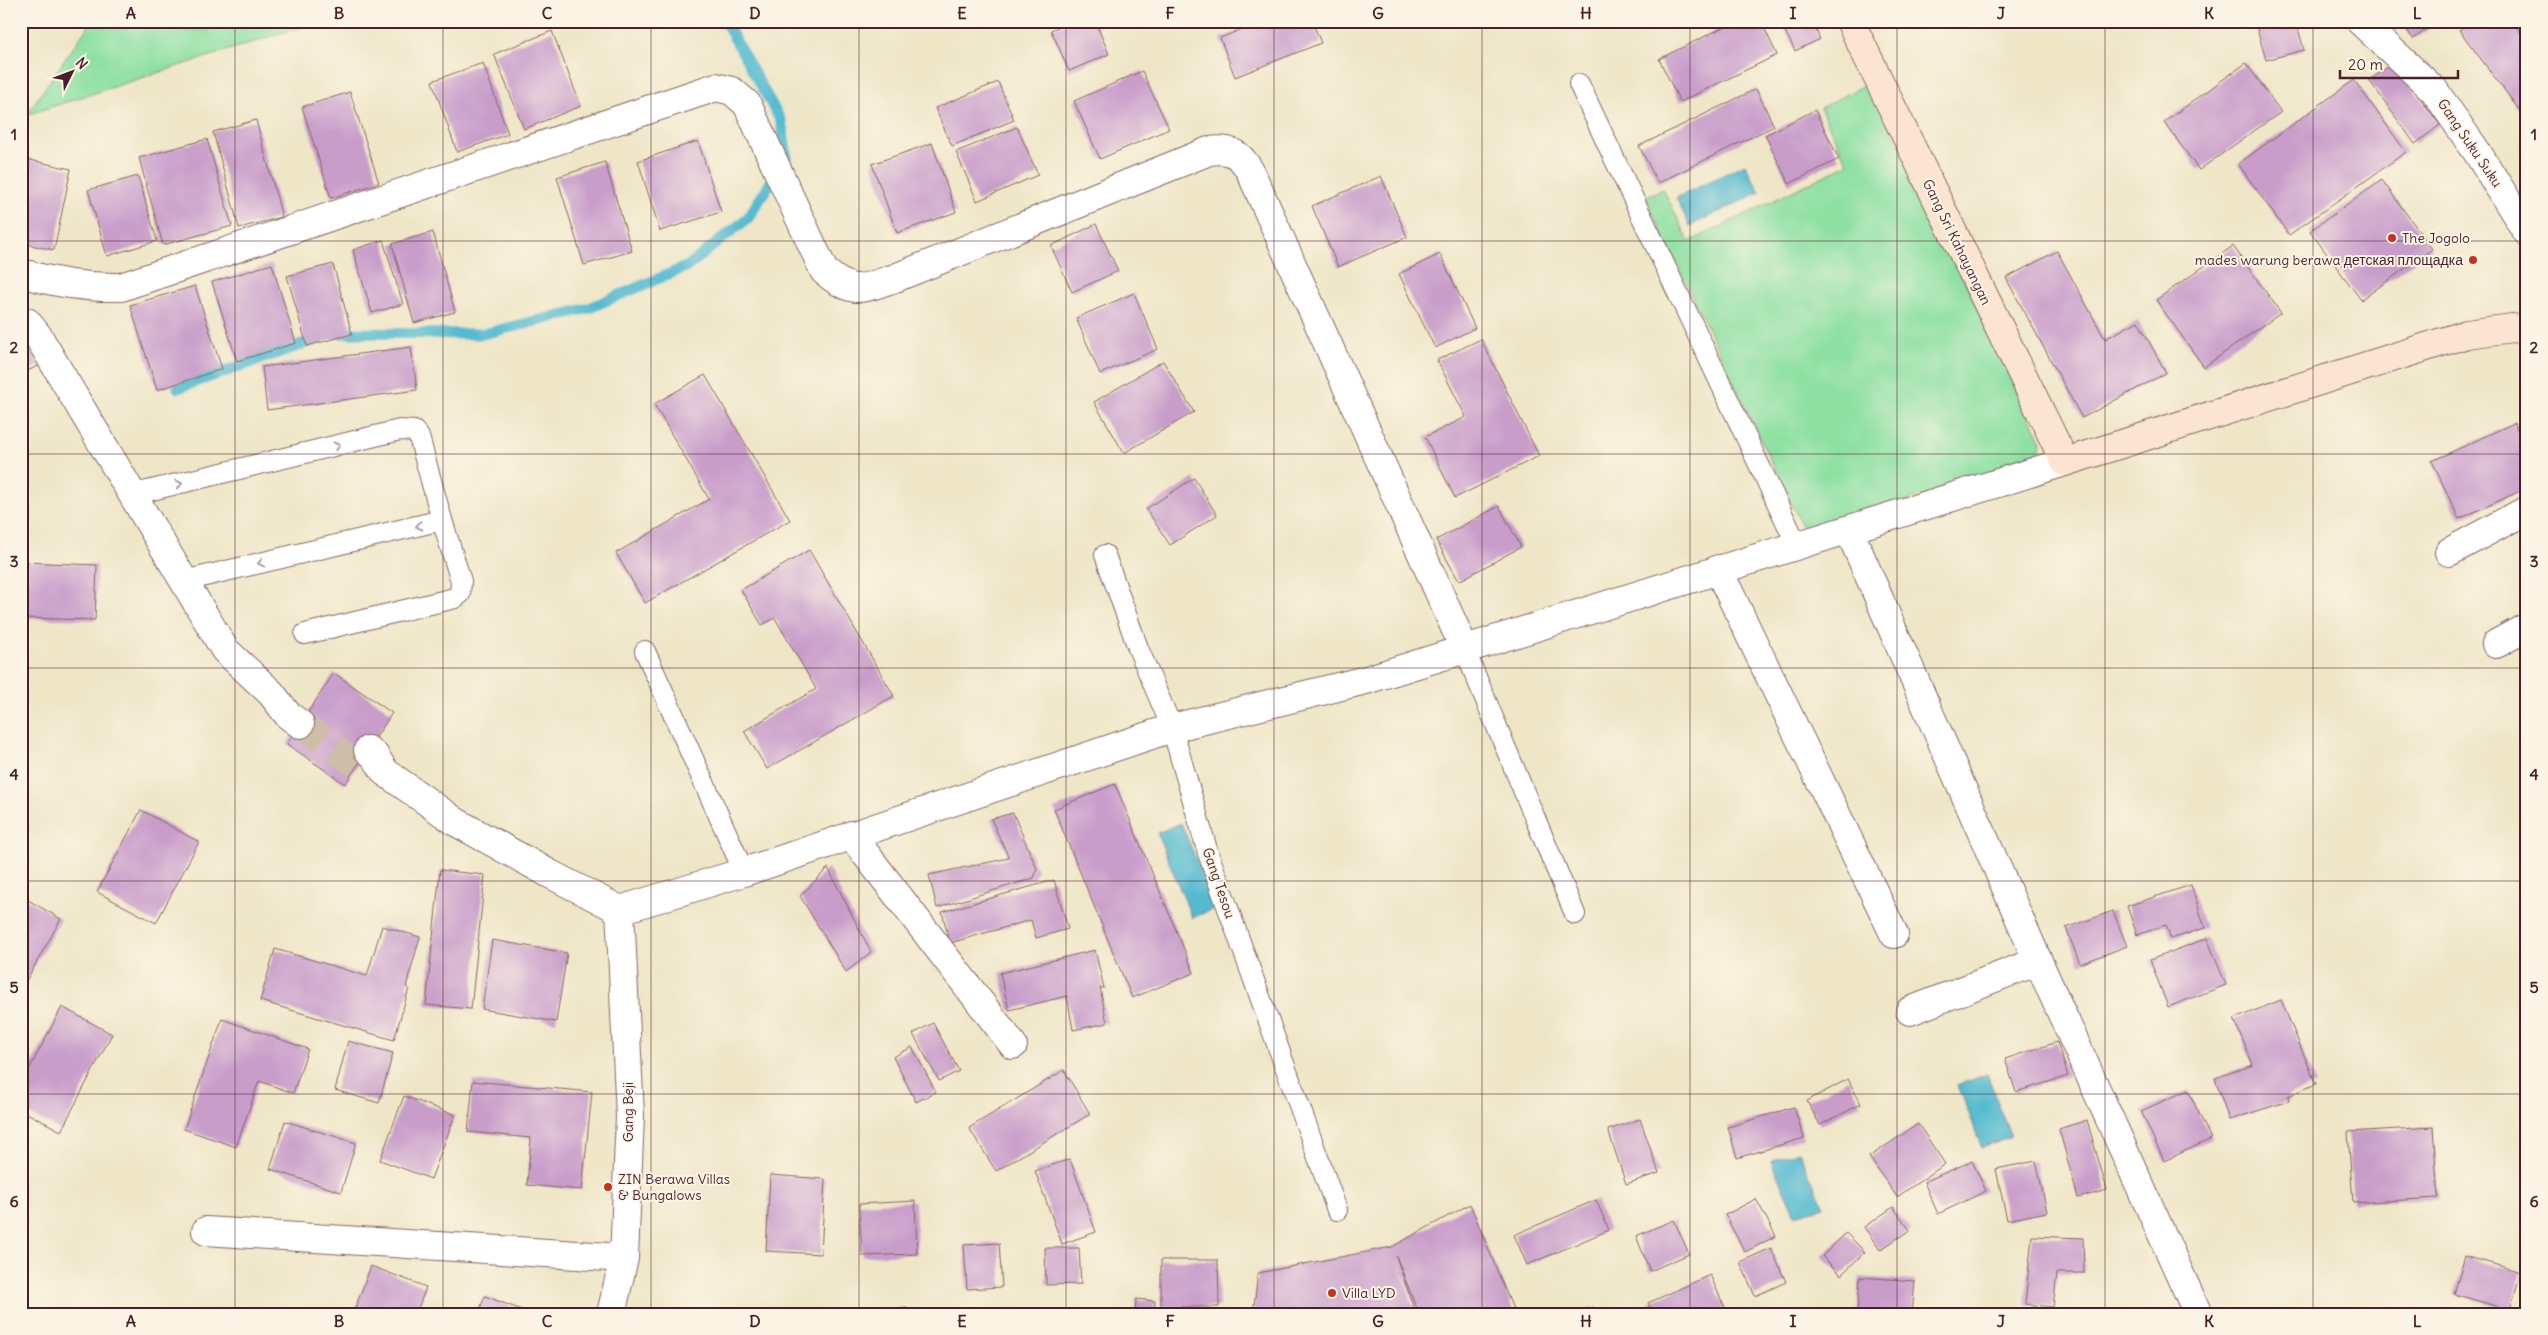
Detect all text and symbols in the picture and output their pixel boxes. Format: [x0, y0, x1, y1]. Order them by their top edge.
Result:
text: A [126, 3, 136, 23]
text: B [334, 3, 345, 23]
text: C [542, 3, 553, 23]
text: D [749, 3, 761, 23]
text: E [957, 3, 967, 23]
text: F [1165, 3, 1175, 23]
text: G [1372, 3, 1384, 23]
text: H [1580, 3, 1592, 23]
text: I [1790, 3, 1797, 23]
text: J [1997, 3, 2006, 23]
text: K [2204, 3, 2214, 23]
text: L [2413, 3, 2422, 23]
north arrow [48, 48, 98, 98]
scale bar [2340, 48, 2458, 80]
text: N [72, 54, 92, 73]
text: 20 m [2348, 55, 2383, 74]
street label: Gang Suku Suku [2434, 95, 2506, 191]
text: 1 [11, 124, 17, 144]
text: 1 [2531, 124, 2537, 144]
street label: Gang Sri Kahayangan [1919, 176, 1995, 308]
place label: The Jogolo [2402, 229, 2470, 247]
marker: The Jogolo [2386, 232, 2398, 244]
place label: mades warung berawa детская площадка [2195, 251, 2463, 269]
marker: mades warung berawa детская площадка [2467, 254, 2479, 266]
text: 2 [10, 337, 19, 357]
text: 2 [2530, 337, 2539, 357]
one-way arrow [332, 441, 340, 451]
one-way arrow [174, 479, 183, 490]
one-way arrow [415, 520, 424, 531]
text: 3 [9, 551, 19, 571]
text: 3 [2529, 551, 2539, 571]
one-way arrow [257, 557, 266, 568]
text: 4 [9, 764, 19, 784]
text: 4 [2529, 764, 2539, 784]
street label: Gang Tesou [1199, 845, 1239, 921]
text: 5 [9, 977, 19, 997]
text: 5 [2529, 977, 2539, 997]
street label: Gang Beji [619, 1082, 637, 1142]
place label: ZIN Berawa Villas & Bungalows [618, 1170, 730, 1204]
marker: ZIN Berawa Villas & Bungalows [602, 1181, 614, 1193]
text: 6 [9, 1191, 19, 1211]
text: 6 [2529, 1191, 2539, 1211]
place label: Villa LYD [1342, 1284, 1396, 1302]
marker: Villa LYD [1326, 1287, 1338, 1299]
text: A [126, 1311, 136, 1331]
text: B [334, 1311, 345, 1331]
text: C [542, 1311, 553, 1331]
text: D [749, 1311, 761, 1331]
text: E [957, 1311, 967, 1331]
text: F [1165, 1311, 1175, 1331]
text: G [1372, 1311, 1384, 1331]
text: H [1580, 1311, 1592, 1331]
text: I [1790, 1311, 1797, 1331]
text: J [1997, 1311, 2006, 1331]
text: K [2204, 1311, 2214, 1331]
text: L [2413, 1311, 2422, 1331]

